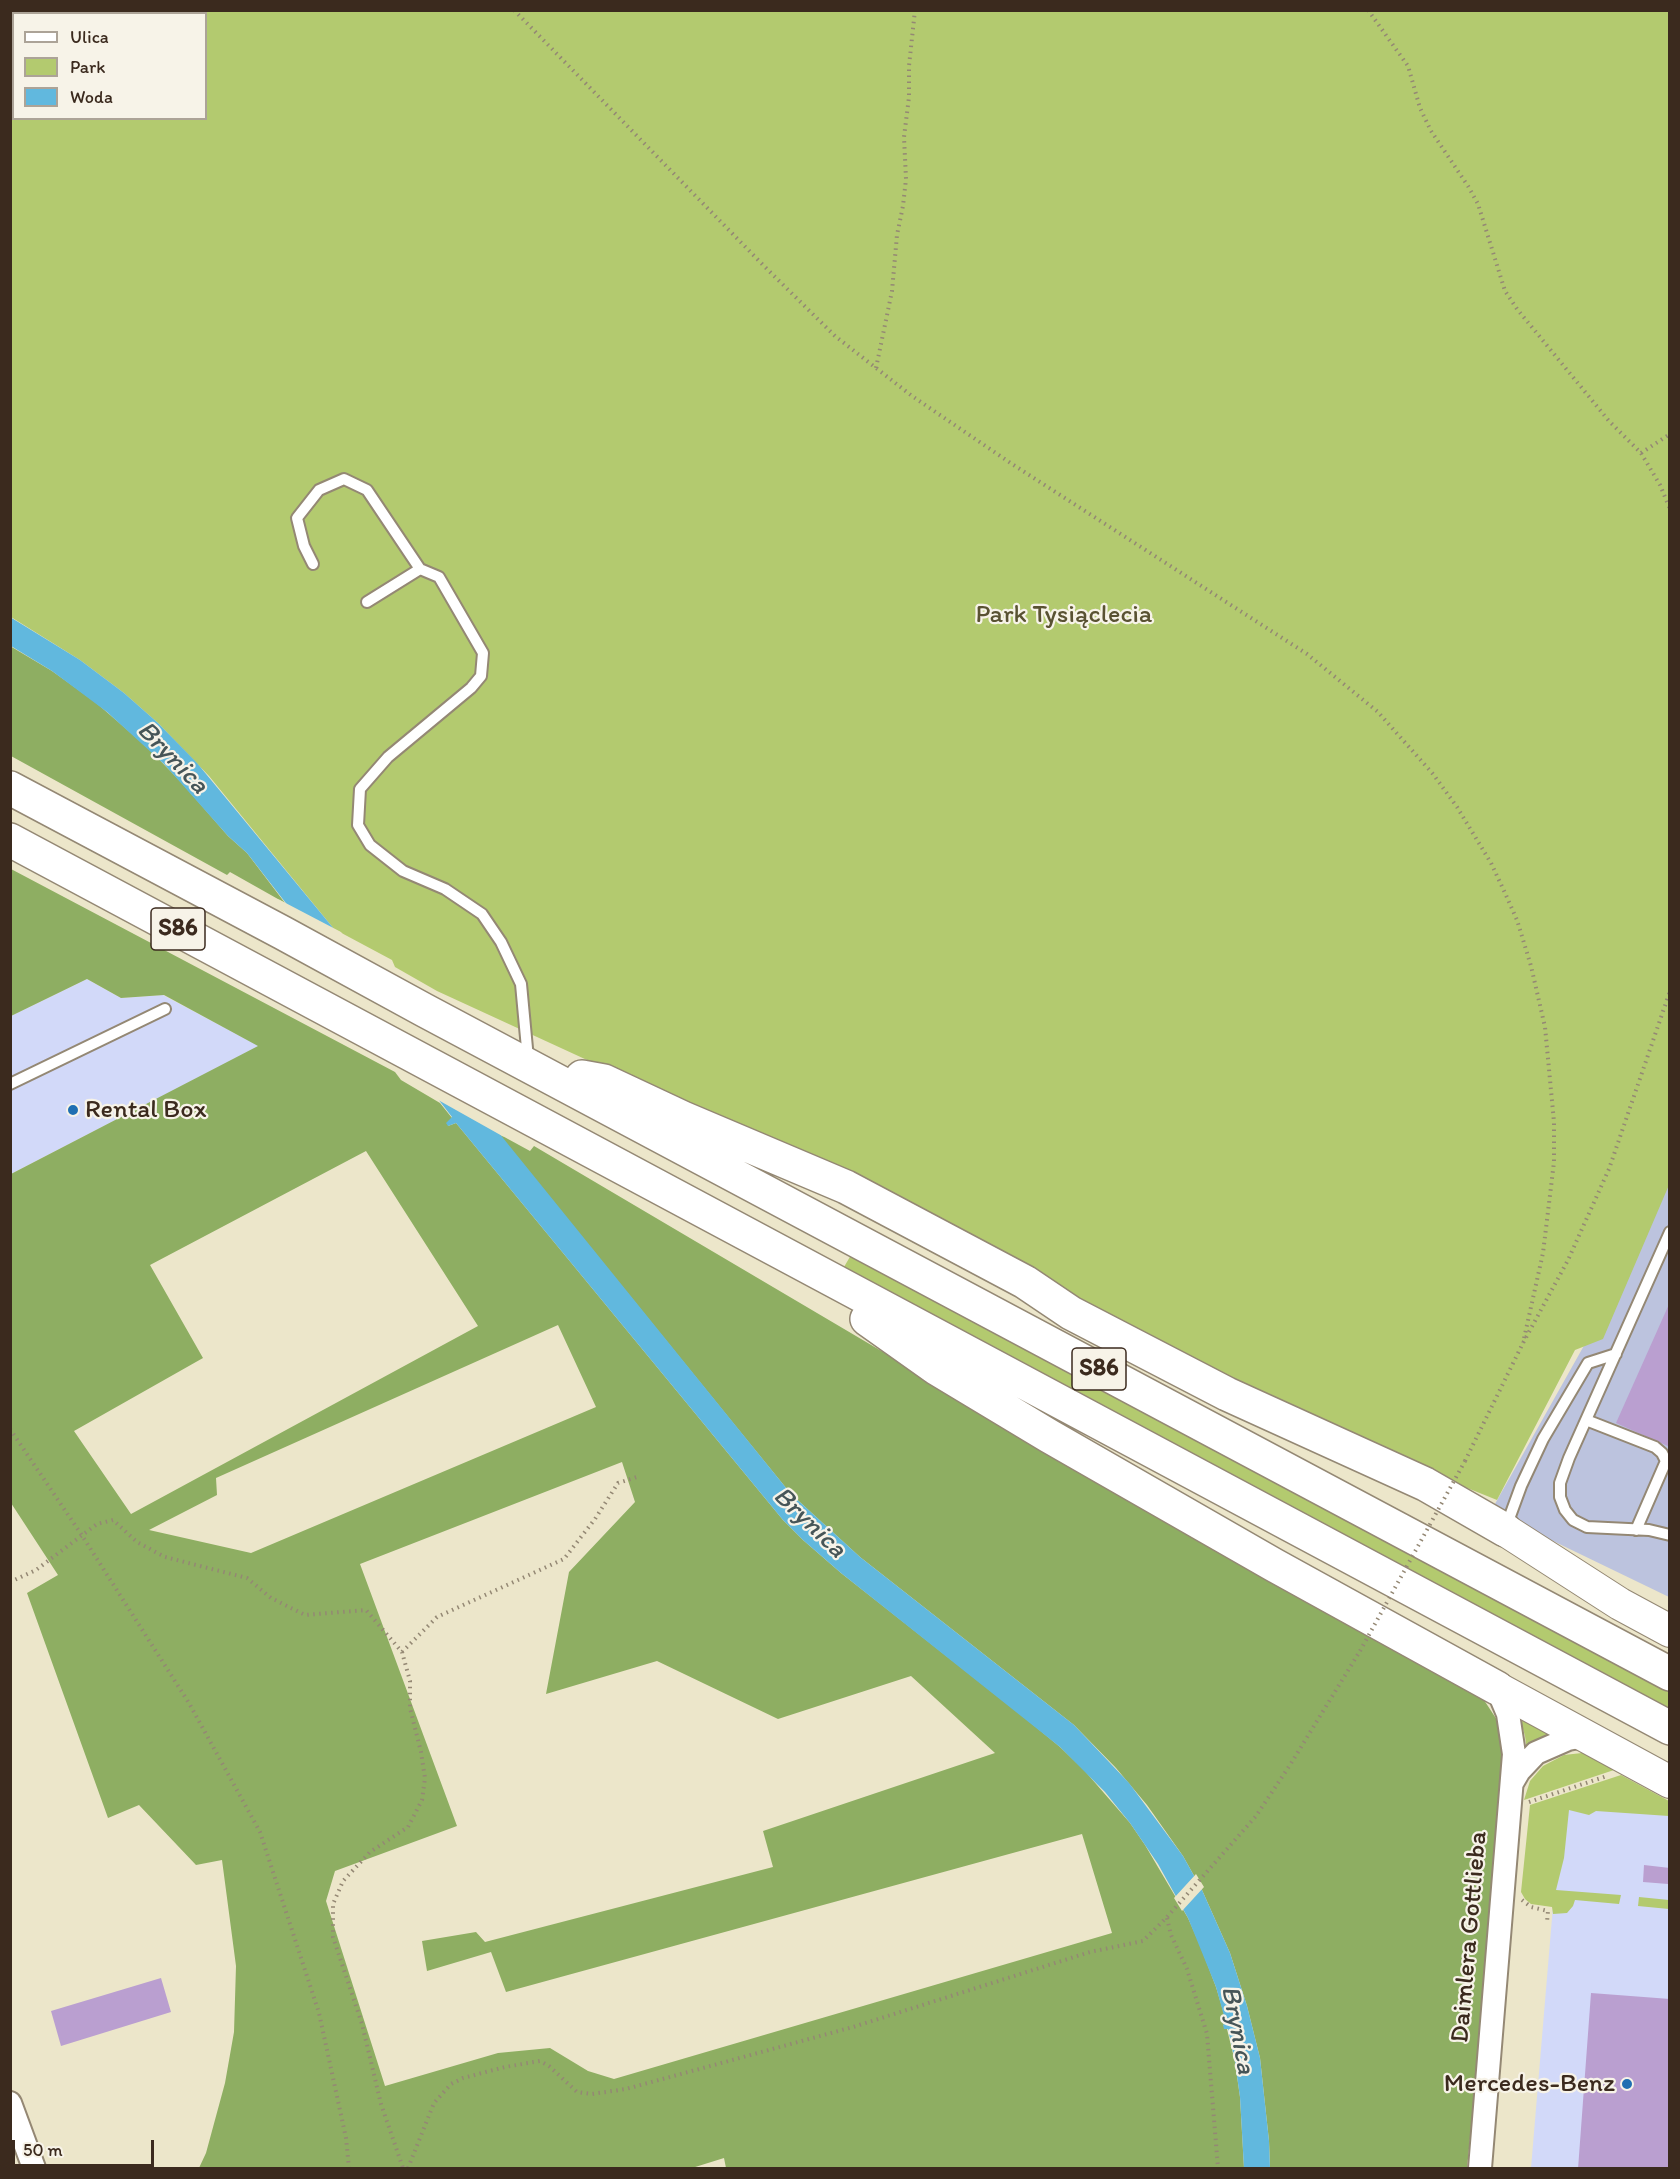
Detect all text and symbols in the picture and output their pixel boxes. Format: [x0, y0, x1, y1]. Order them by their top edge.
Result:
legend [12, 12, 207, 120]
text: Ulica [70, 26, 109, 48]
text: Park [70, 56, 105, 78]
text: Woda [70, 86, 113, 108]
park label: Park Tysiąclecia [976, 599, 1152, 631]
water label: Brynica [129, 715, 215, 801]
road number: S86 [151, 908, 205, 950]
place label: Rental Box [85, 1094, 206, 1126]
marker: Rental Box [66, 1103, 80, 1117]
road number: S86 [1072, 1348, 1126, 1390]
water label: Brynica [766, 1480, 852, 1566]
street label: Daimlera Gottlieba [1445, 1830, 1495, 2044]
water label: Brynica [1213, 1983, 1261, 2077]
place label: Mercedes-Benz [1444, 2068, 1615, 2100]
marker: Mercedes-Benz [1620, 2077, 1634, 2091]
scale bar [15, 2128, 158, 2166]
text: 50 m [23, 2139, 63, 2161]

